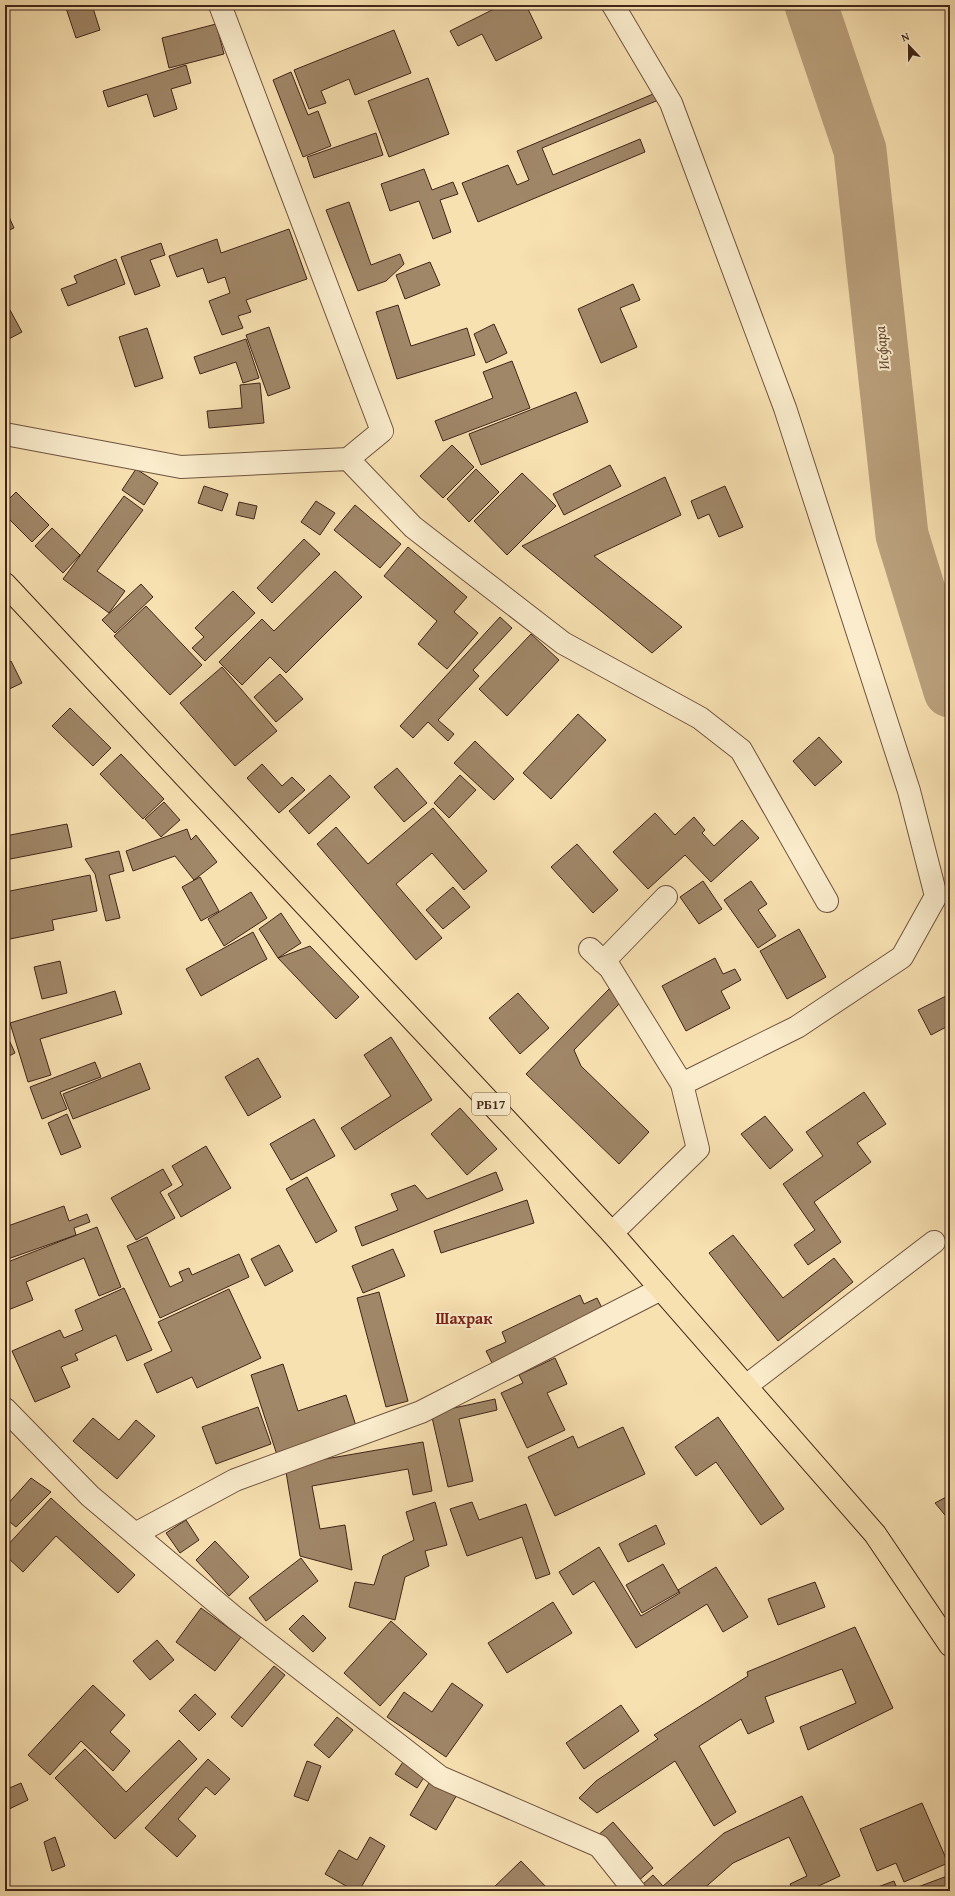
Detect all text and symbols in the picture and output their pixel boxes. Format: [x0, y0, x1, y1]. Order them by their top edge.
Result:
north arrow [889, 26, 929, 66]
text: N [899, 28, 912, 46]
water label: Исфара [869, 325, 894, 371]
road number: РБ17 [472, 1093, 510, 1115]
district label: Шахрак [435, 1306, 493, 1330]

